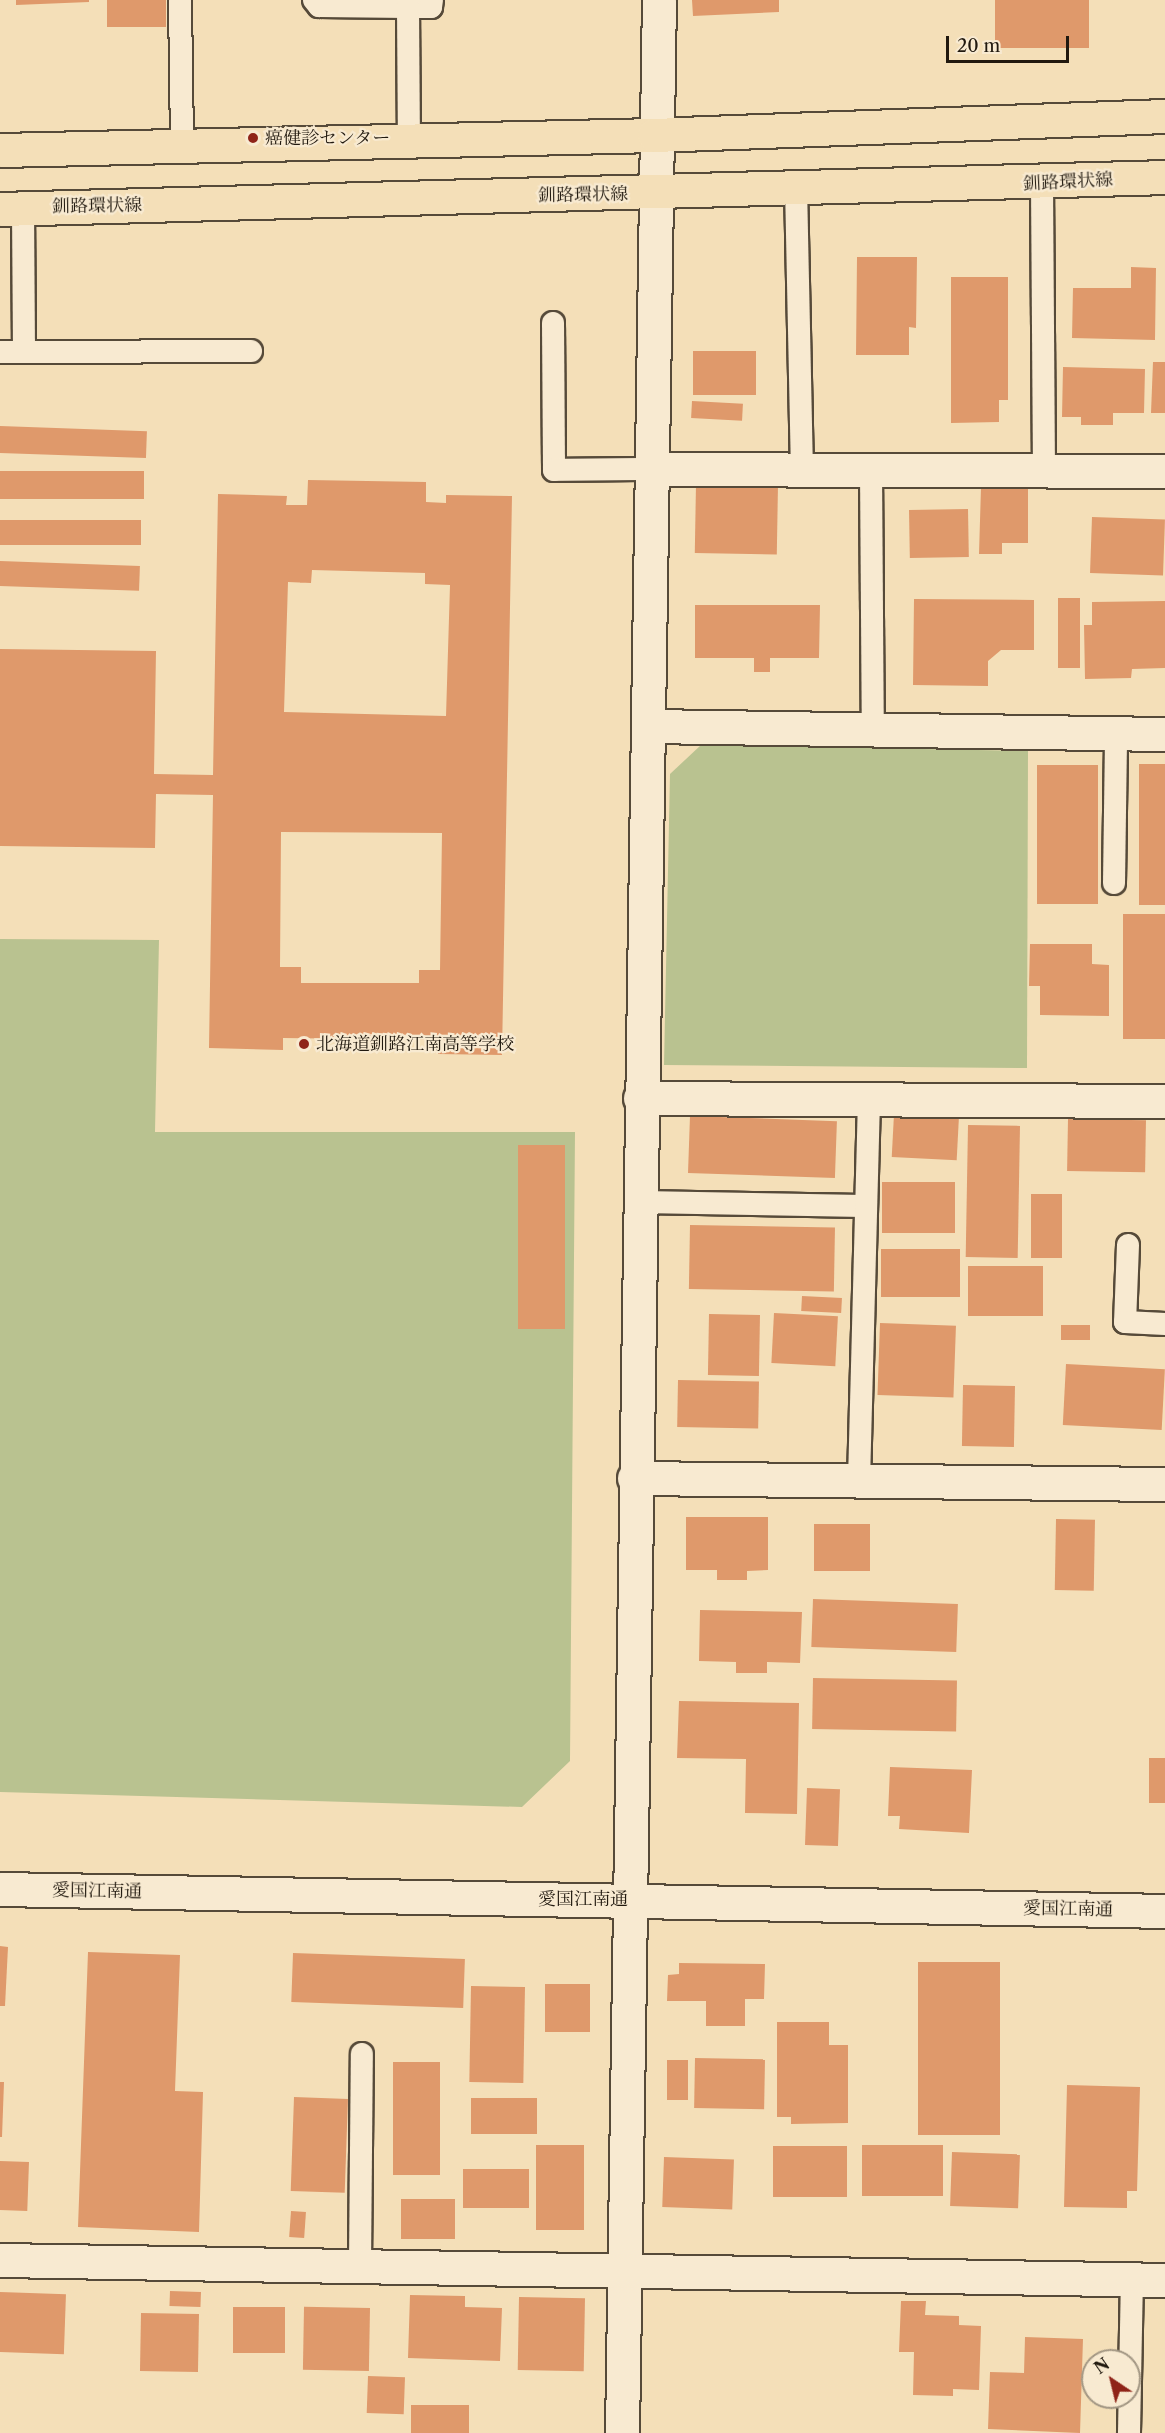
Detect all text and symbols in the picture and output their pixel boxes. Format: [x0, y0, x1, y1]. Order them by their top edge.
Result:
scale bar [949, 24, 1072, 62]
text: 20 m [957, 35, 1000, 57]
place label: 癌健診センター [265, 127, 391, 149]
marker: 癌健診センター [246, 131, 260, 145]
street label: 釧路環状線 [1022, 169, 1114, 195]
street label: 釧路環状線 [538, 183, 628, 207]
street label: 釧路環状線 [52, 194, 142, 218]
place label: 北海道釧路江南高等学校 [316, 1033, 514, 1055]
marker: 北海道釧路江南高等学校 [297, 1037, 311, 1051]
street label: 愛国江南通 [52, 1879, 142, 1903]
street label: 愛国江南通 [538, 1888, 628, 1910]
street label: 愛国江南通 [1023, 1897, 1113, 1921]
north arrow [1081, 2349, 1141, 2409]
text: N [1090, 2354, 1113, 2378]

